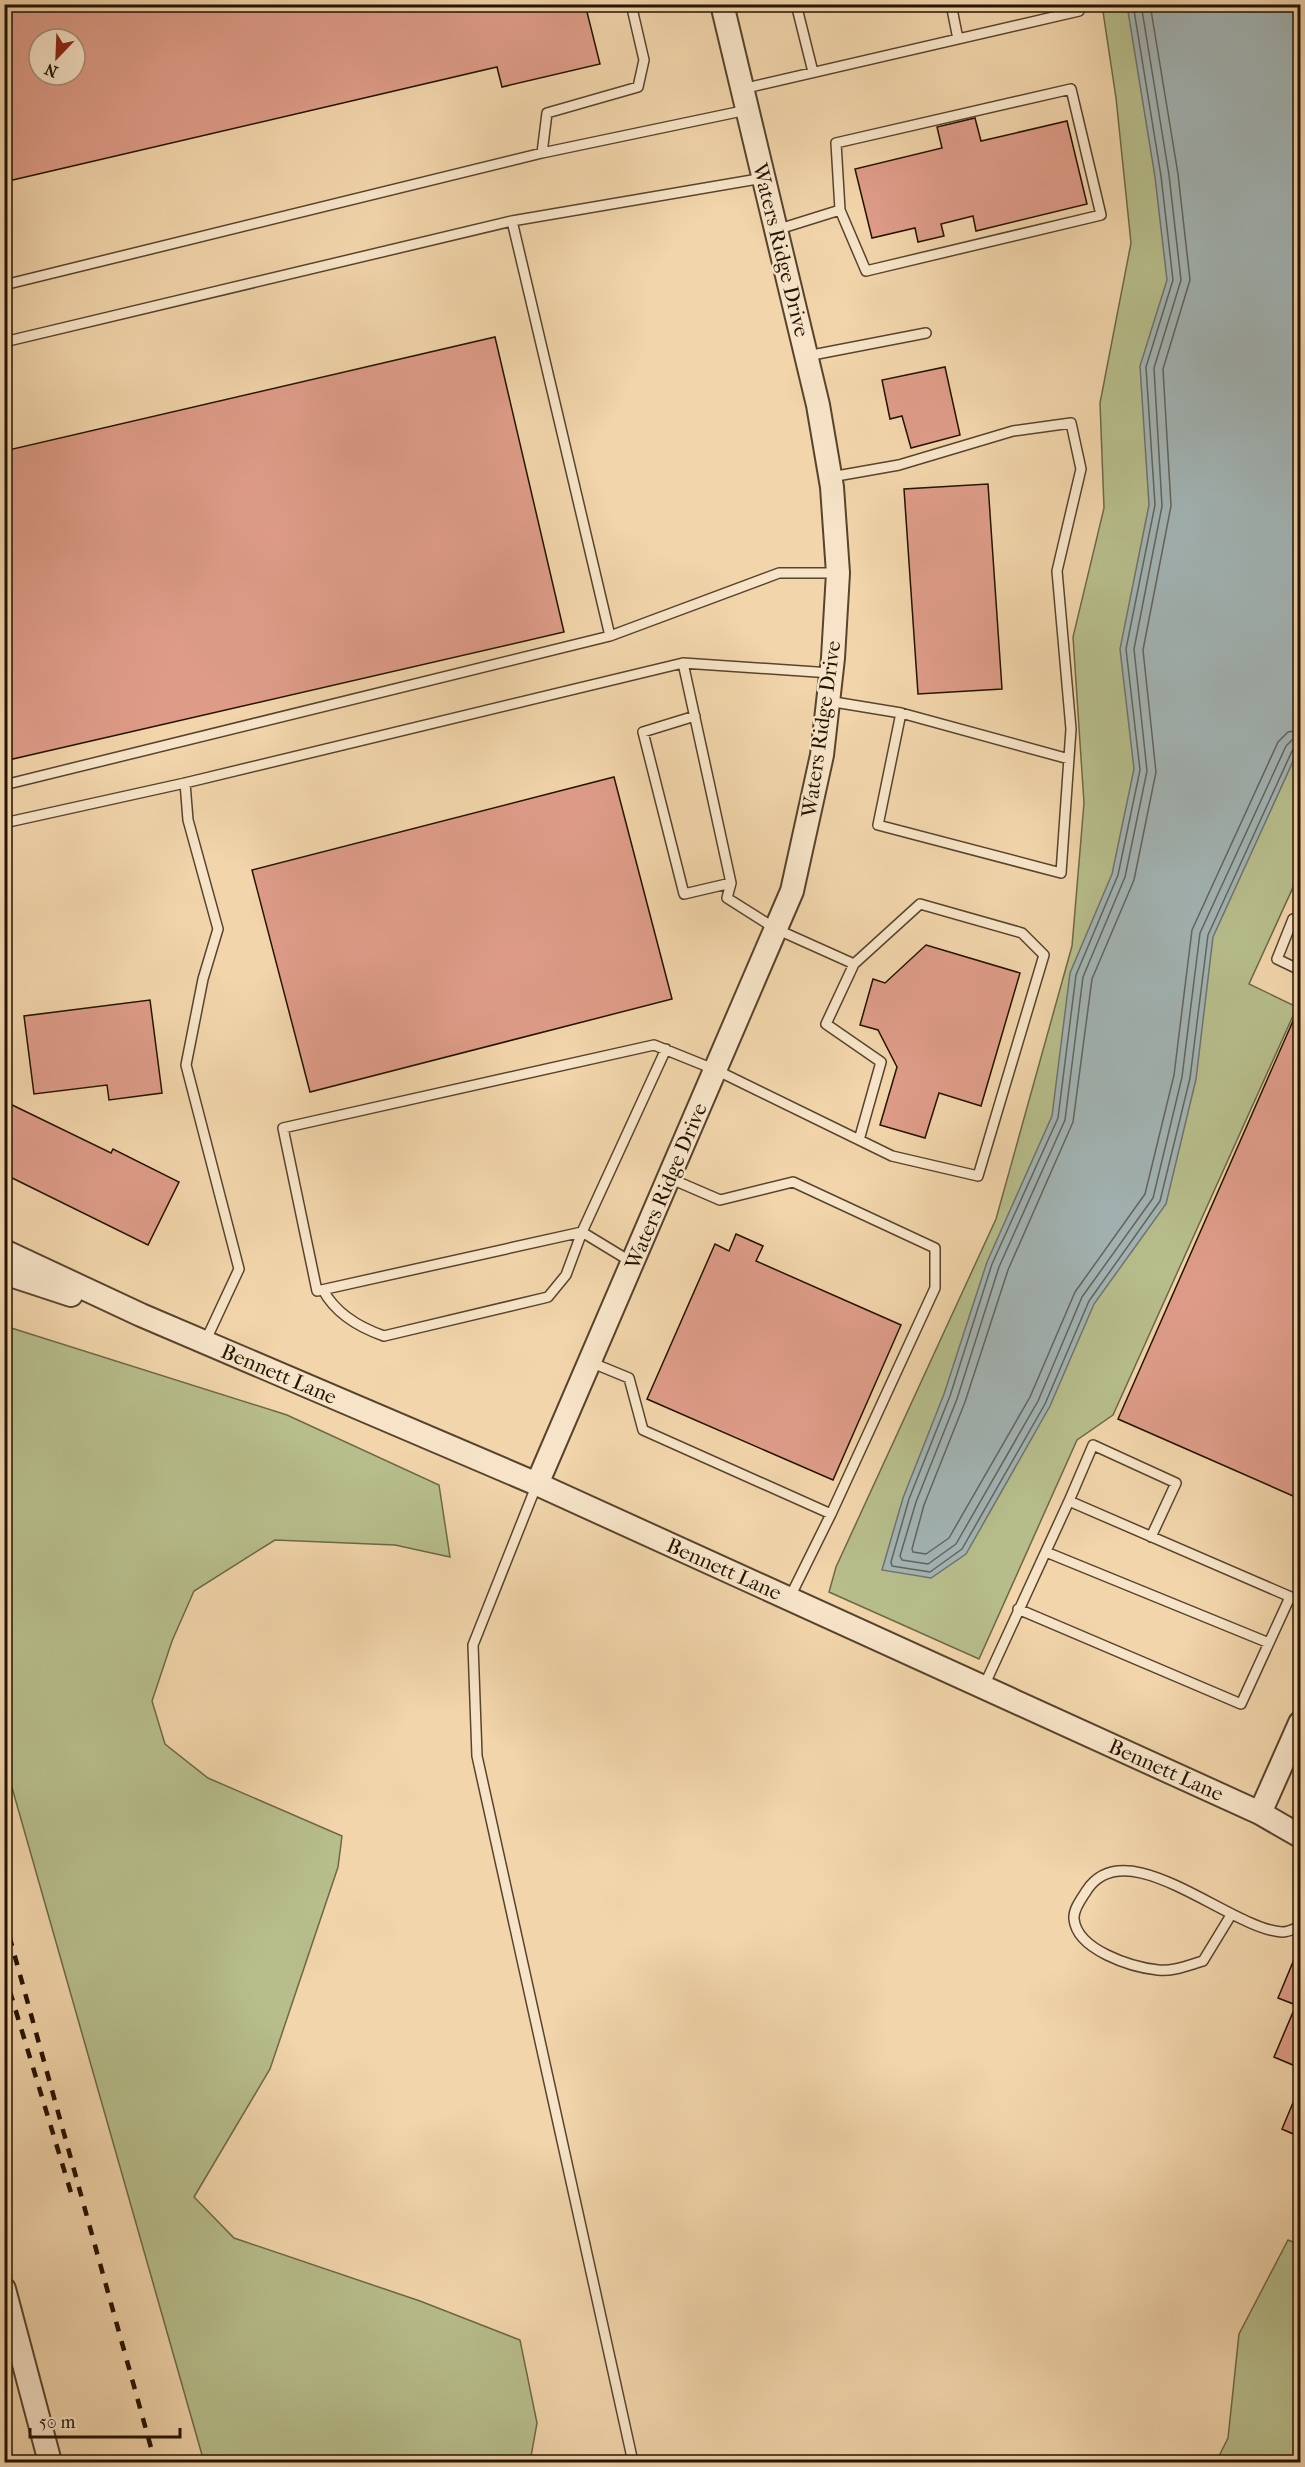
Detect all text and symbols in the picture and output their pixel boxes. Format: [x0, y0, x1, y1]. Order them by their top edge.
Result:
north arrow [27, 27, 87, 87]
text: N [41, 59, 61, 81]
street label: Waters Ridge Drive [748, 160, 814, 339]
street label: Waters Ridge Drive [797, 639, 845, 820]
street label: Waters Ridge Drive [620, 1099, 712, 1274]
street label: Bennett Lane [218, 1339, 340, 1409]
street label: Bennett Lane [663, 1533, 785, 1605]
street label: Bennett Lane [1105, 1734, 1227, 1806]
scale bar [30, 2401, 180, 2439]
text: 50 m [39, 2412, 76, 2433]

